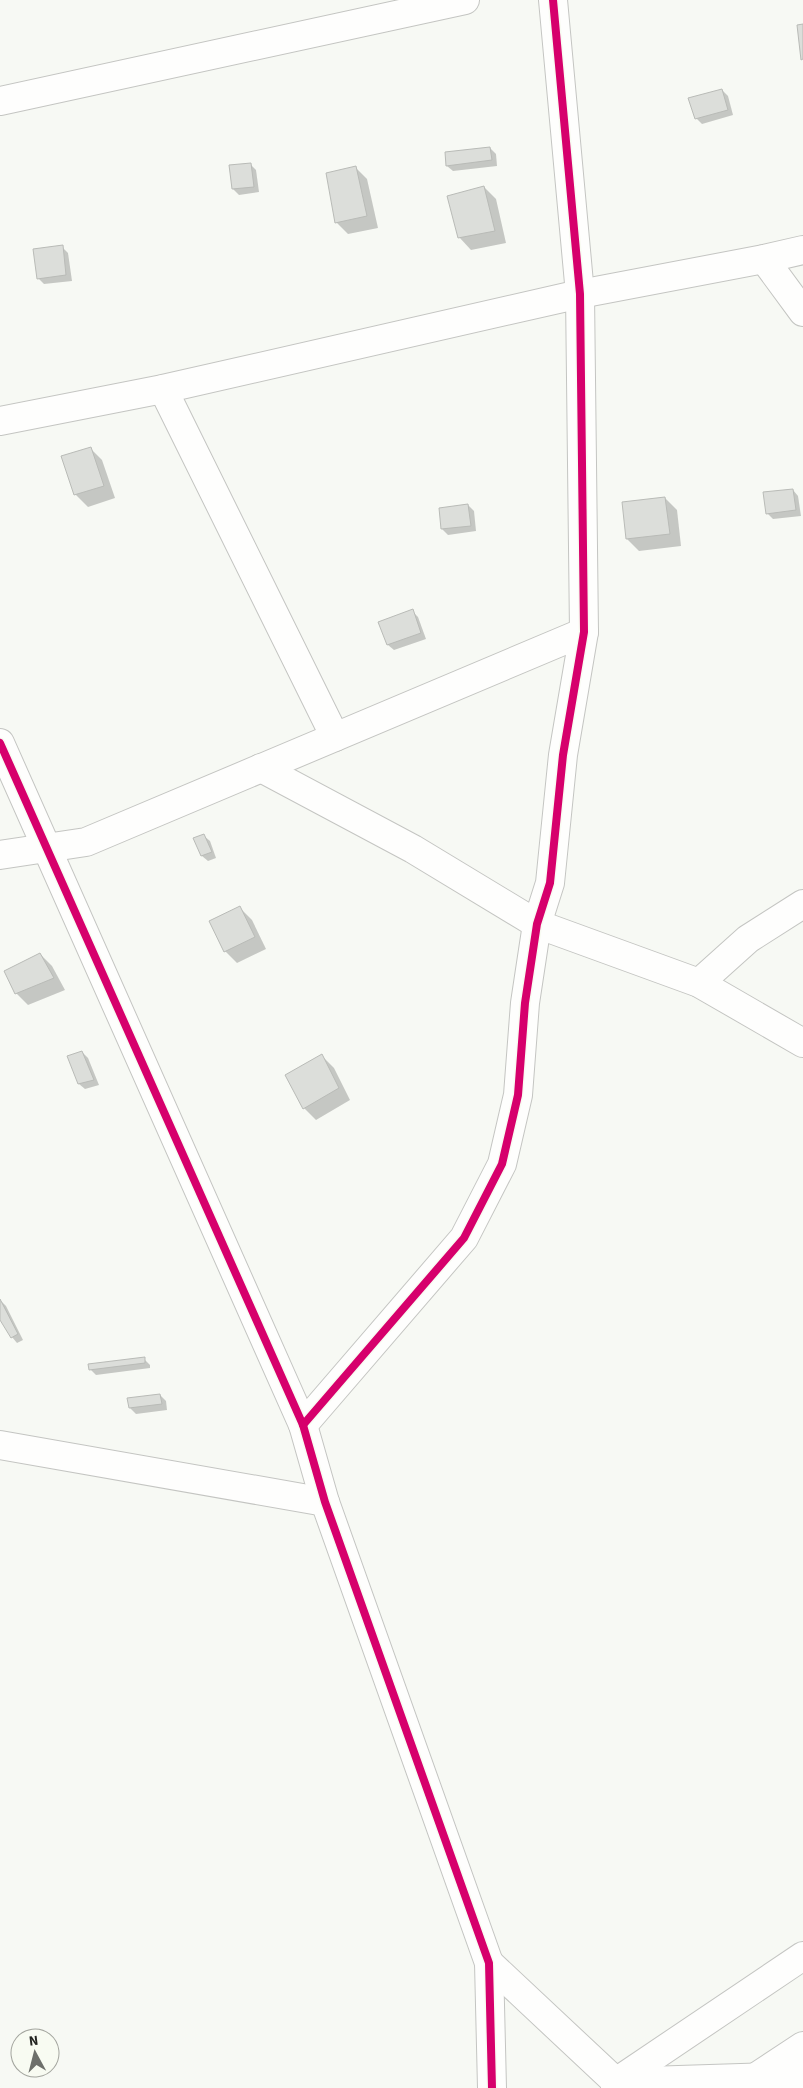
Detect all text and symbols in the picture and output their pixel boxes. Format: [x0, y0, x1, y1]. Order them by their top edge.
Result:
north arrow [10, 2028, 60, 2078]
text: N [28, 2031, 39, 2052]

